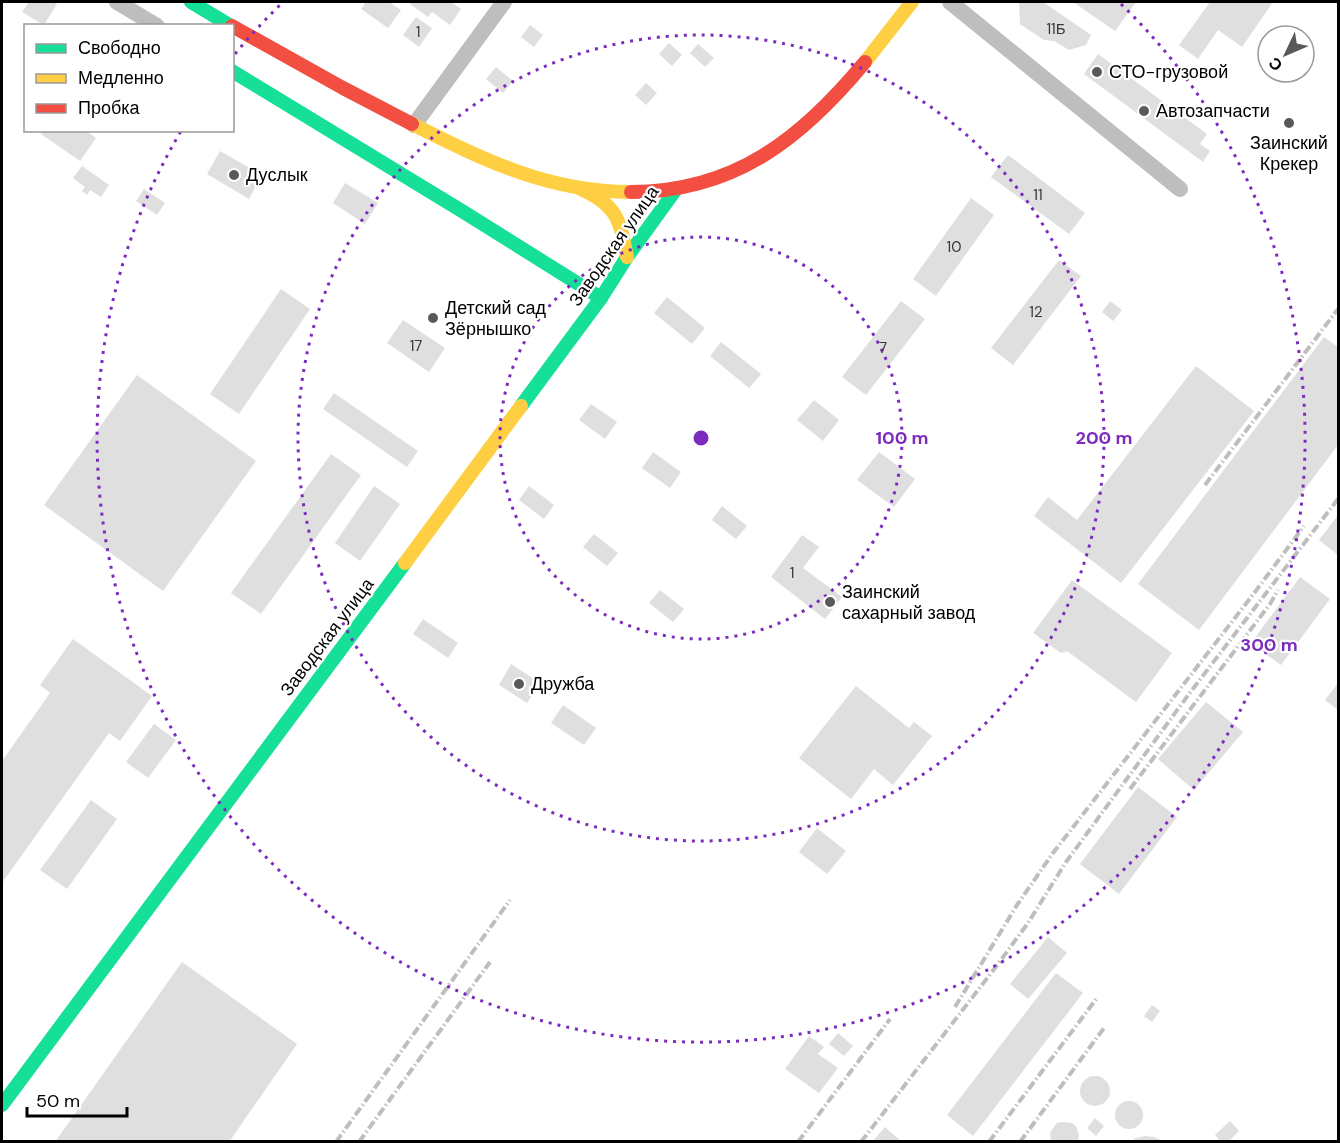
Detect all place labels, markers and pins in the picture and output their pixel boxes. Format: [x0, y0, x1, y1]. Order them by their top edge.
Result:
place label: СТО-грузовой [1109, 60, 1228, 84]
marker: СТО-грузовой [1090, 65, 1104, 79]
place label: Автозапчасти [1156, 99, 1270, 123]
marker: Автозапчасти [1137, 104, 1151, 118]
marker: Заинский Крекер [1282, 116, 1296, 130]
place label: Заинский Крекер [1250, 131, 1328, 176]
place label: Дуслык [246, 163, 308, 187]
marker: Дуслык [227, 168, 241, 182]
place label: Детский сад Зёрнышко [445, 296, 546, 341]
marker: Детский сад Зёрнышко [426, 311, 440, 325]
centre of rings [691, 428, 711, 448]
place label: Заинский сахарный завод [842, 580, 976, 625]
marker: Заинский сахарный завод [823, 595, 837, 609]
place label: Дружба [531, 672, 595, 696]
marker: Дружба [512, 677, 526, 691]

